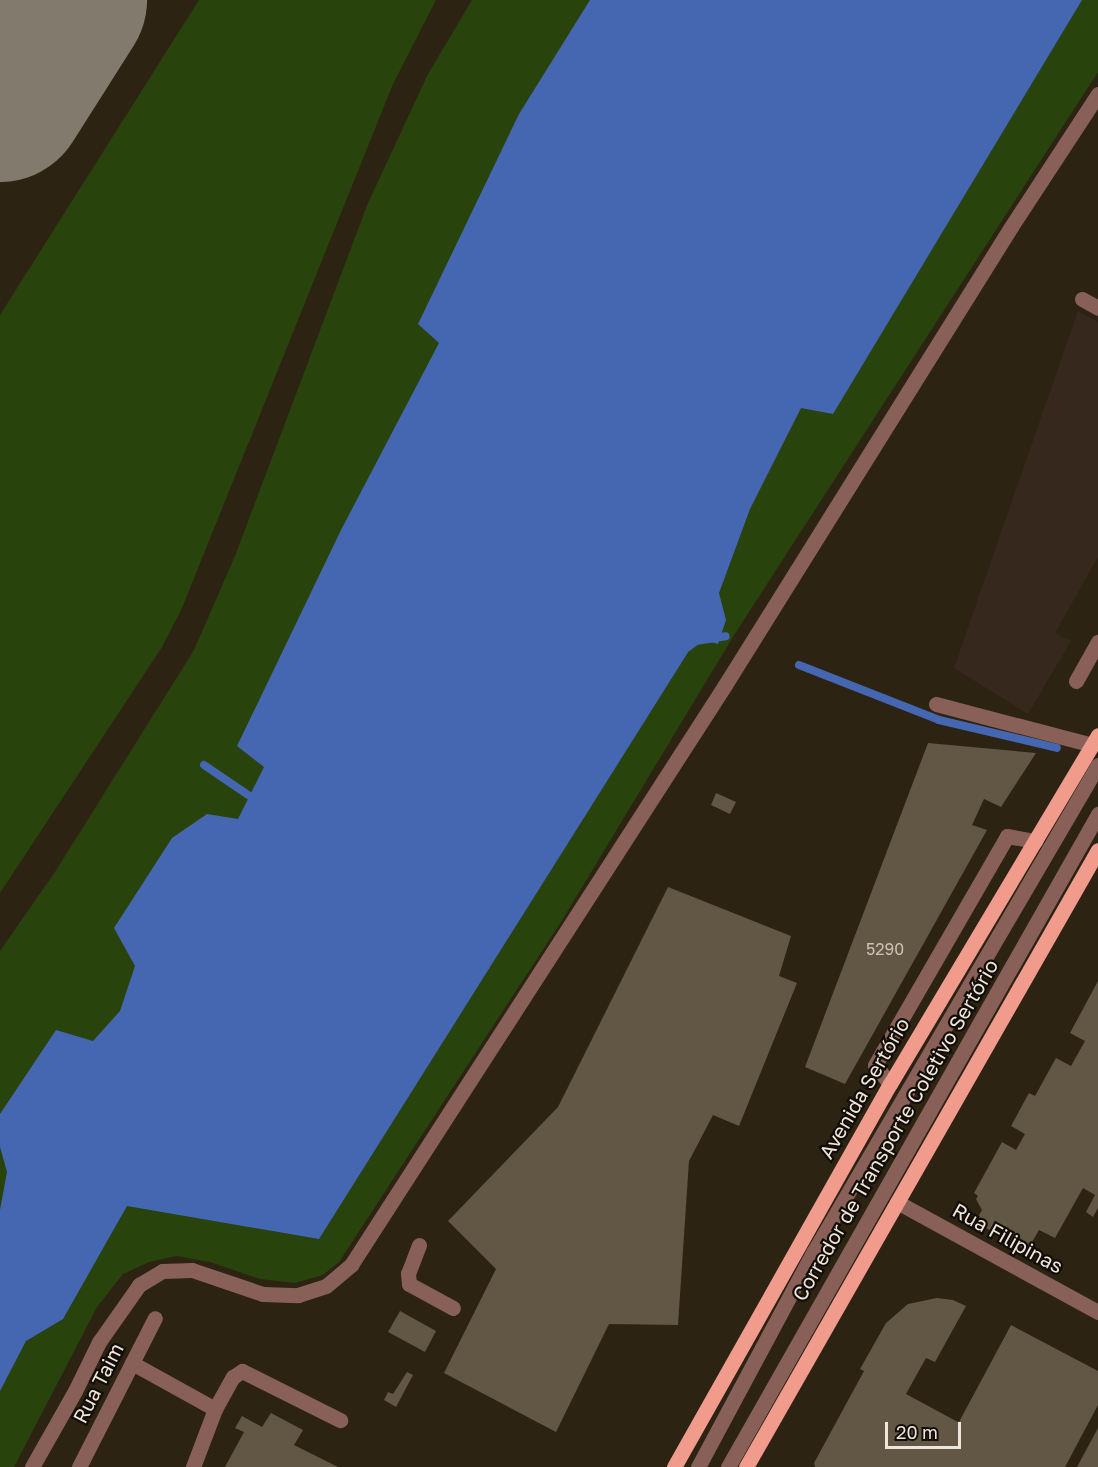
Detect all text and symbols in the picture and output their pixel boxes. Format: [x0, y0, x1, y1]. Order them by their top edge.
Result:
house number: 5290 [866, 939, 904, 959]
street label: Corredor de Transporte Coletivo Sertório [787, 955, 1003, 1305]
street label: Avenida Sertório [814, 1013, 914, 1163]
street label: Rua Filipinas [949, 1198, 1067, 1278]
street label: Rua Taim [68, 1339, 128, 1427]
scale bar [888, 1410, 964, 1448]
text: 20 m [896, 1421, 938, 1443]

